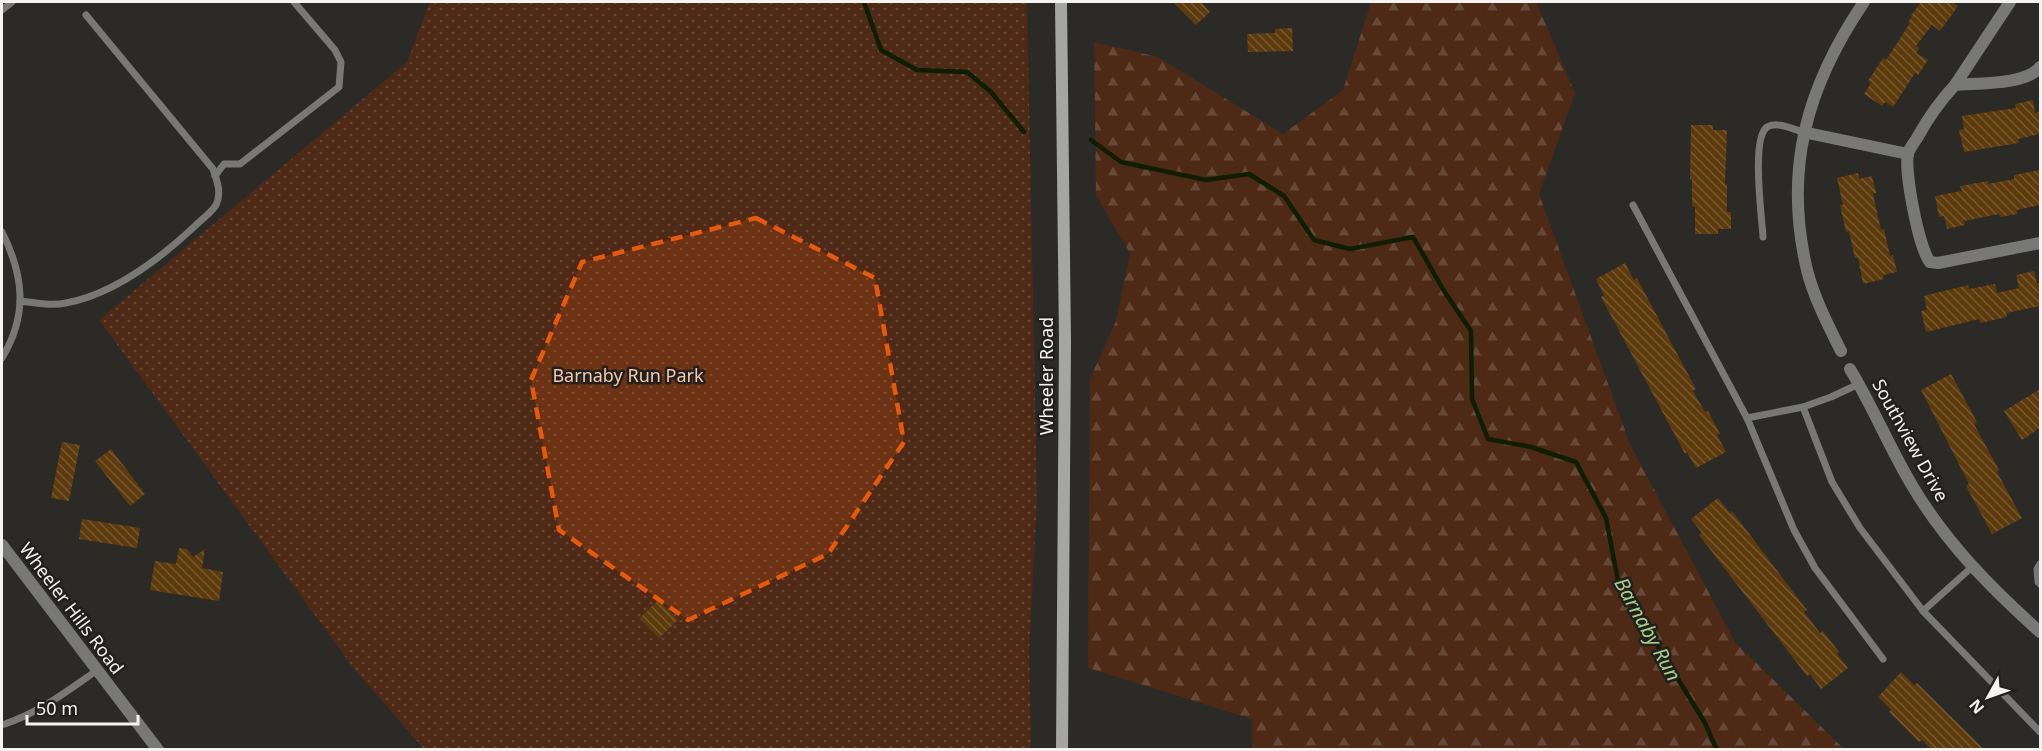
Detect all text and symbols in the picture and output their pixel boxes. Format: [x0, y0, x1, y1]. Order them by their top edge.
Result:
street label: Wheeler Road [1034, 317, 1058, 435]
park label: Barnaby Run Park [552, 363, 704, 387]
street label: Southview Drive [1867, 375, 1955, 505]
street label: Wheeler Hills Road [15, 537, 129, 679]
water label: Barnaby Run [1608, 572, 1688, 686]
north arrow [1958, 667, 2018, 727]
scale bar [27, 688, 138, 726]
text: N [1964, 695, 1989, 719]
text: 50 m [36, 696, 78, 720]

